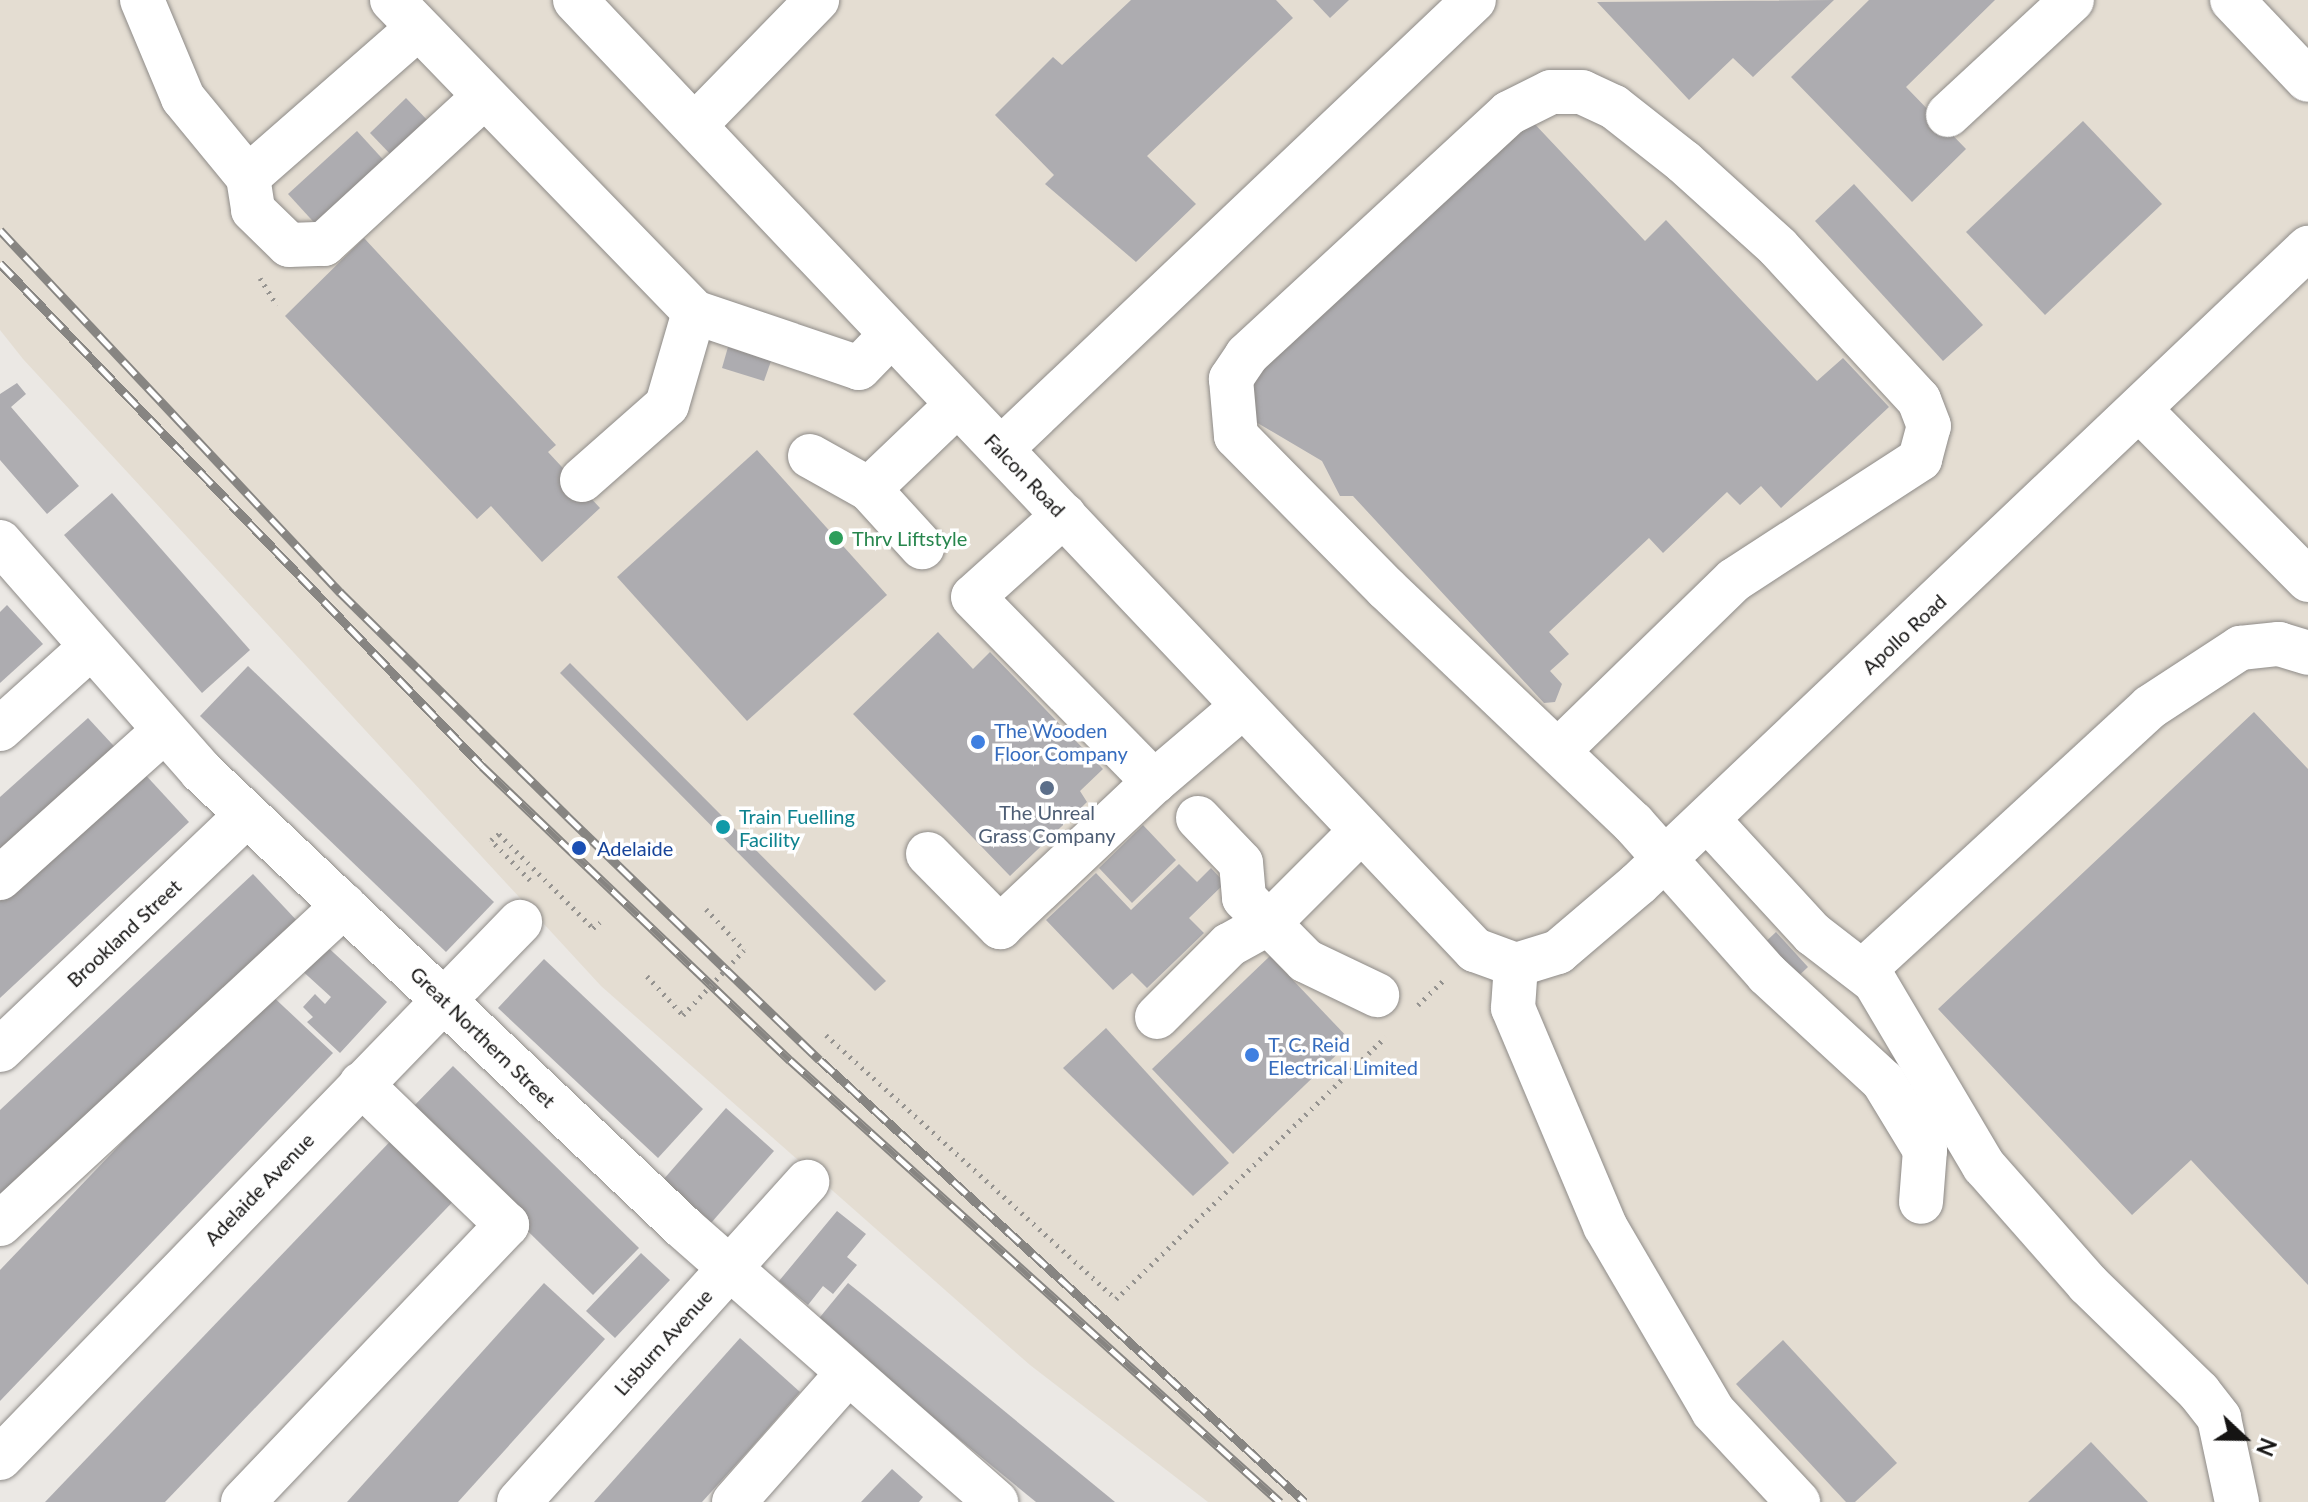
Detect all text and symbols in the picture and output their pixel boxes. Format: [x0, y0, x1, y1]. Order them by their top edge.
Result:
street label: Falcon Road [980, 429, 1070, 521]
place label: Thrv Liftstyle [852, 526, 968, 550]
marker: Thrv Liftstyle [827, 529, 845, 547]
street label: Apollo Road [1857, 589, 1951, 679]
place label: The Wooden Floor Company [994, 718, 1128, 765]
marker: The Wooden Floor Company [969, 733, 987, 751]
marker: The Unreal Grass Company [1038, 779, 1056, 797]
place label: The Unreal Grass Company [978, 800, 1116, 847]
place label: Train Fuelling Facility [739, 804, 855, 851]
marker: Train Fuelling Facility [714, 818, 732, 836]
place label: Adelaide [597, 836, 673, 860]
marker: Adelaide [568, 837, 590, 859]
street label: Brookland Street [62, 874, 186, 992]
street label: Great Northern Street [405, 961, 561, 1113]
place label: T. C. Reid Electrical Limited [1268, 1032, 1418, 1079]
marker: T. C. Reid Electrical Limited [1243, 1046, 1261, 1064]
street label: Adelaide Avenue [199, 1128, 319, 1250]
street label: Lisburn Avenue [609, 1283, 717, 1401]
north arrow [2204, 1398, 2284, 1478]
text: N [2251, 1434, 2282, 1460]

